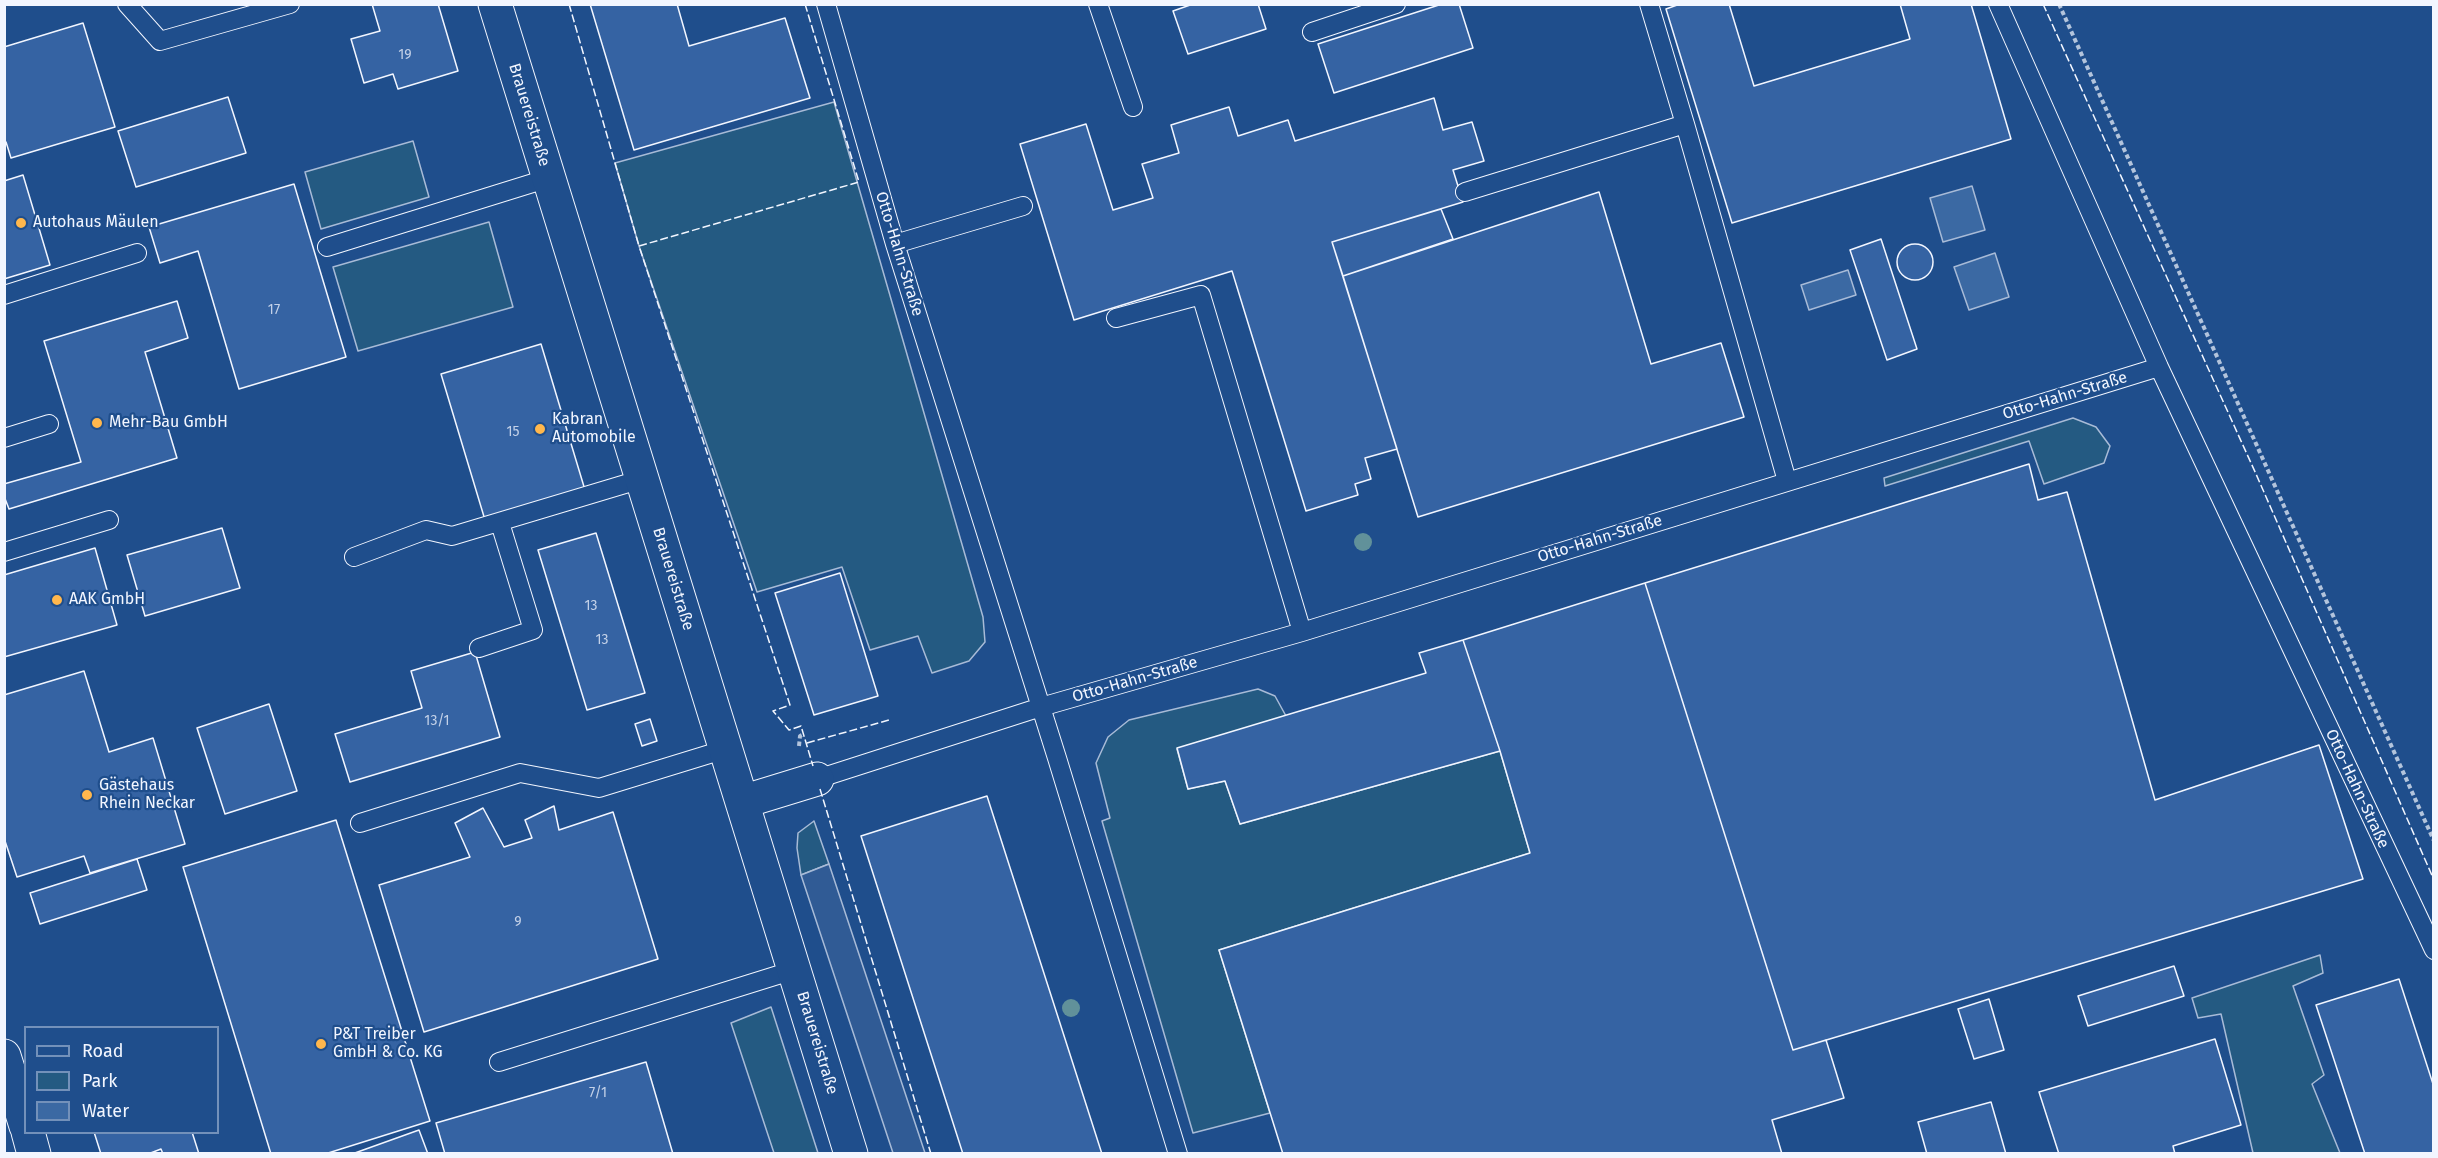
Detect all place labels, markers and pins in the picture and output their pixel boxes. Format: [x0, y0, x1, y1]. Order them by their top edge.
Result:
place label: Autohaus Mäulen [33, 213, 159, 233]
marker: Autohaus Mäulen [14, 216, 28, 230]
place label: Kabran Automobile [552, 410, 636, 448]
place label: Mehr-Bau GmbH [109, 413, 228, 433]
marker: Mehr-Bau GmbH [90, 416, 104, 430]
marker: Kabran Automobile [533, 422, 547, 436]
place label: AAK GmbH [69, 590, 145, 610]
marker: AAK GmbH [50, 593, 64, 607]
place label: Gästehaus Rhein Neckar [99, 776, 195, 814]
marker: Gästehaus Rhein Neckar [80, 788, 94, 802]
place label: P&T Treiber GmbH & Co. KG [333, 1025, 443, 1063]
marker: P&T Treiber GmbH & Co. KG [314, 1037, 328, 1051]

